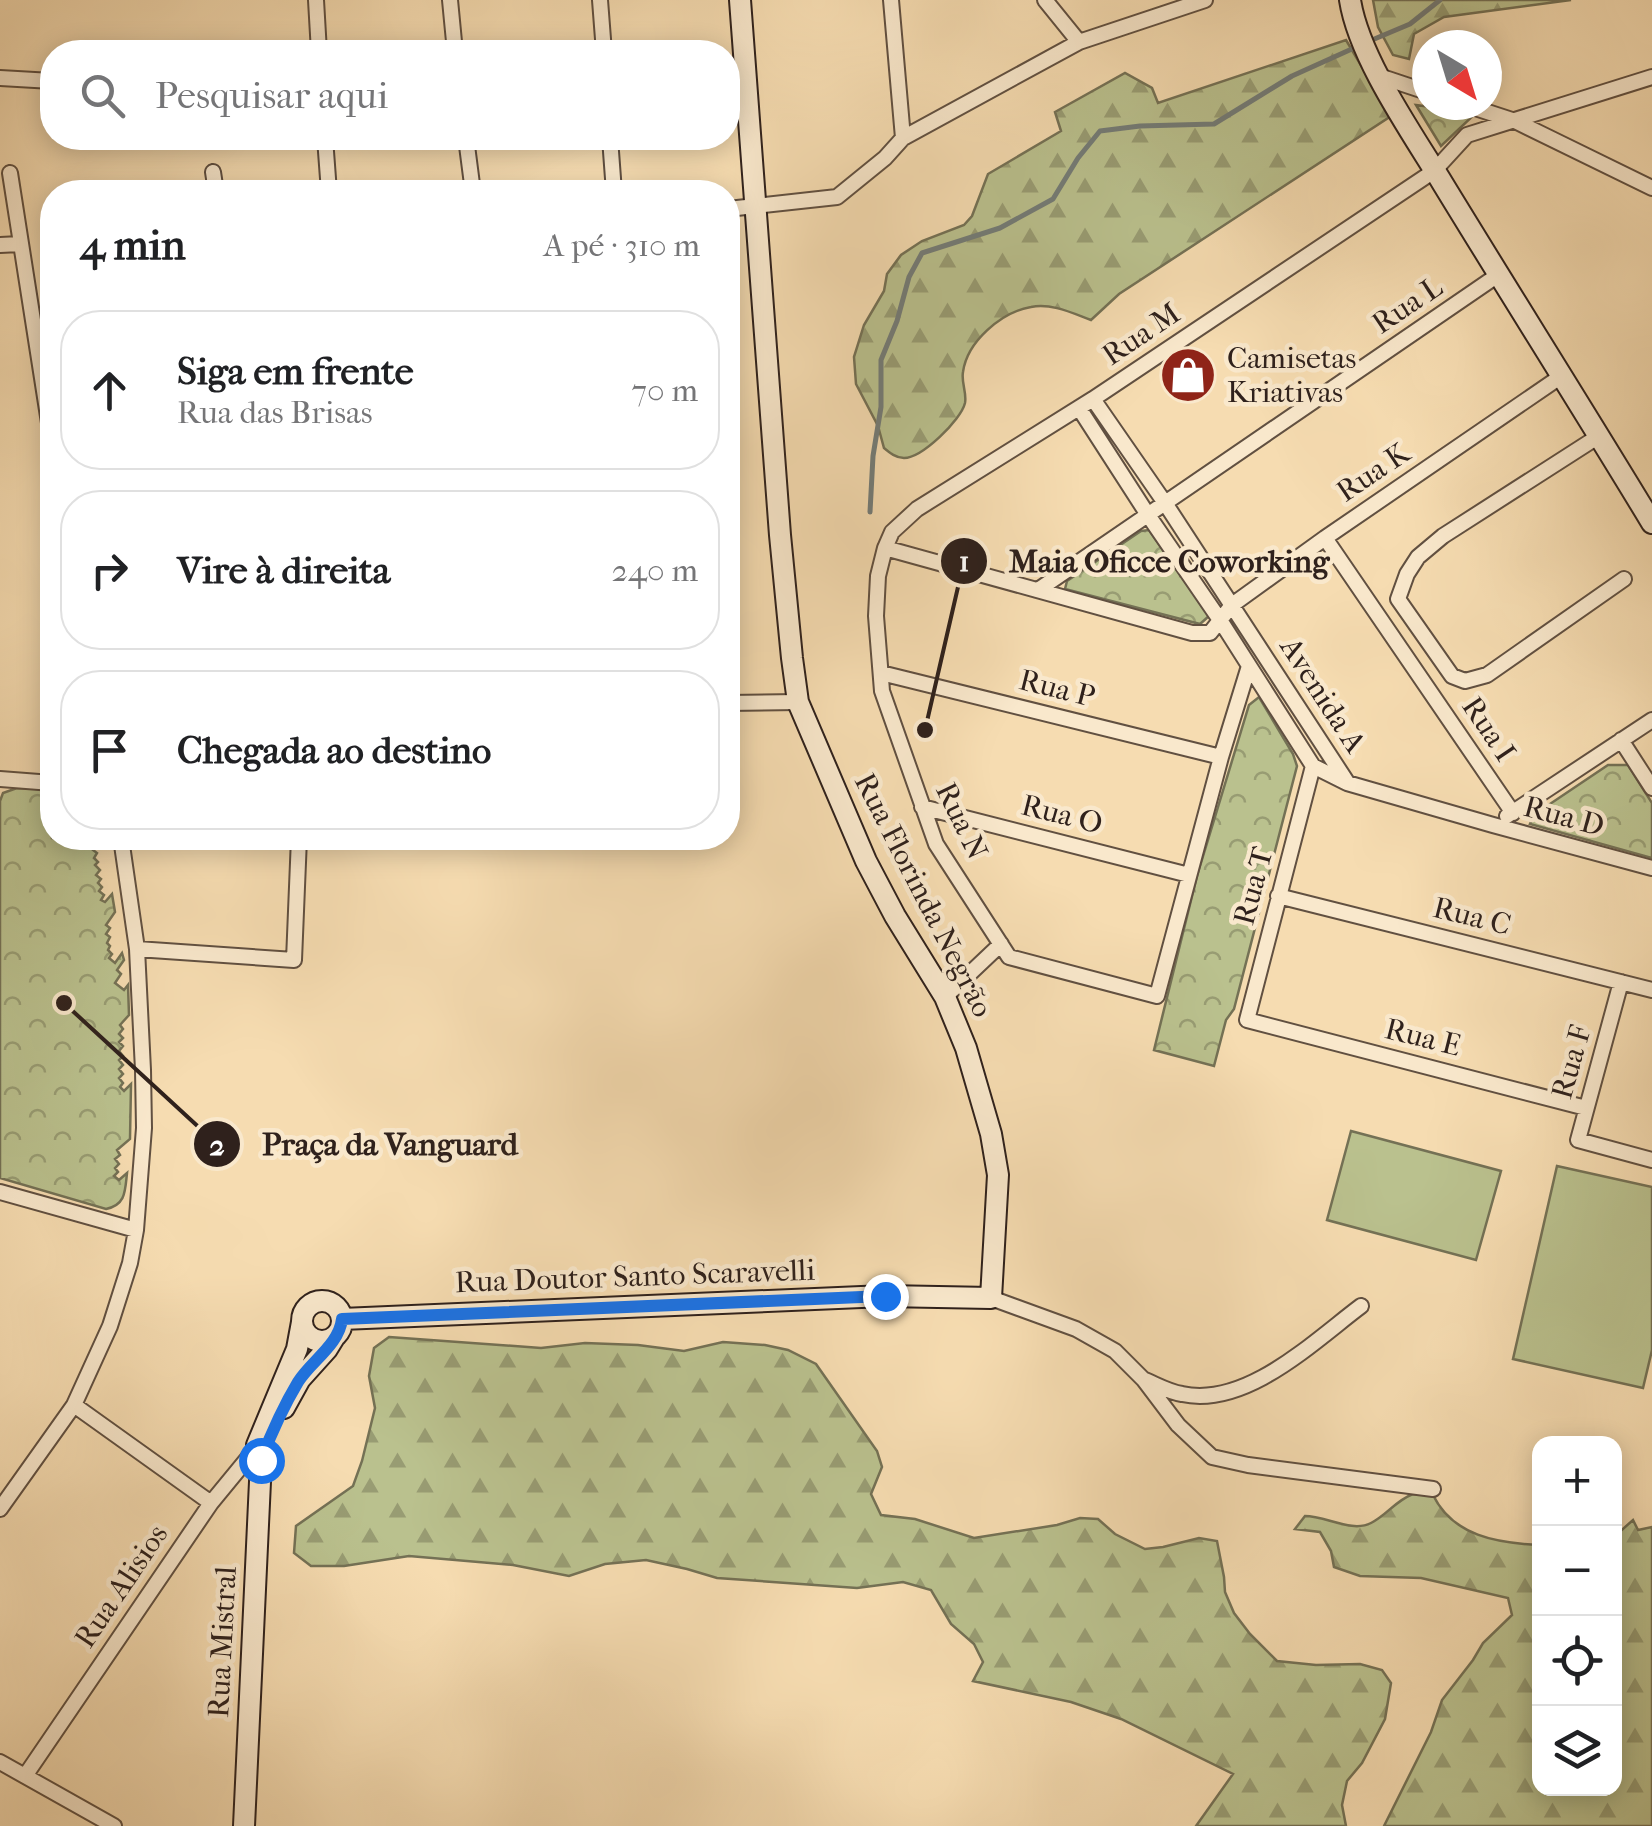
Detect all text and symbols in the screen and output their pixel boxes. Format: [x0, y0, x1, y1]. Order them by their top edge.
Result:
north arrow [1412, 30, 1502, 120]
search box [40, 40, 740, 150]
icon: search [75, 68, 130, 123]
text: Pesquisar aqui [155, 73, 388, 118]
text: 4 min [80, 221, 186, 270]
text: A pé · 310 m [544, 227, 700, 264]
street label: Rua L [1366, 269, 1449, 341]
street label: Rua M [1096, 296, 1187, 373]
place label: Camisetas Kriativas [1227, 341, 1356, 410]
shop icon: Camisetas Kriativas [1158, 345, 1218, 405]
text: Siga em frente [177, 349, 414, 394]
icon: ahead [82, 363, 137, 418]
text: 70 m [632, 372, 698, 409]
text: Rua das Brisas [177, 394, 373, 431]
street label: Rua K [1330, 435, 1417, 509]
callout: Maia Oficce Coworking [939, 530, 1349, 592]
icon: right [82, 543, 137, 598]
text: Maia Oficce Coworking [1009, 543, 1330, 580]
text: 1 [959, 544, 969, 579]
text: Vire à direita [177, 548, 390, 593]
text: 240 m [612, 552, 698, 589]
street label: Avenida A [1272, 630, 1373, 760]
street label: Rua P [1015, 662, 1098, 715]
street label: Rua I [1454, 690, 1523, 768]
icon: arrive [82, 723, 137, 778]
text: Chegada ao destino [177, 728, 491, 773]
street label: Rua Florinda Negrão [847, 768, 1000, 1023]
street label: Rua N [928, 777, 995, 866]
street label: Rua O [1018, 788, 1106, 841]
street label: Rua D [1520, 789, 1608, 844]
street label: Rua T [1226, 843, 1281, 929]
street label: Rua C [1429, 890, 1514, 943]
street label: Rua E [1381, 1011, 1464, 1064]
street label: Rua F [1544, 1021, 1599, 1103]
callout: Praça da Vanguard [192, 1113, 538, 1175]
text: Praça da Vanguard [262, 1126, 520, 1164]
text: 2 [209, 1128, 225, 1163]
street label: Rua Doutor Santo Scaravelli [454, 1253, 816, 1300]
route end [863, 1274, 909, 1320]
map controls [1532, 1436, 1622, 1796]
button: + [1532, 1436, 1622, 1526]
route start [239, 1438, 285, 1484]
street label: Rua Alisios [67, 1518, 175, 1655]
button: − [1532, 1526, 1622, 1616]
street label: Rua Mistral [201, 1565, 244, 1719]
button: locate [1532, 1616, 1622, 1706]
button: layers [1532, 1706, 1622, 1796]

